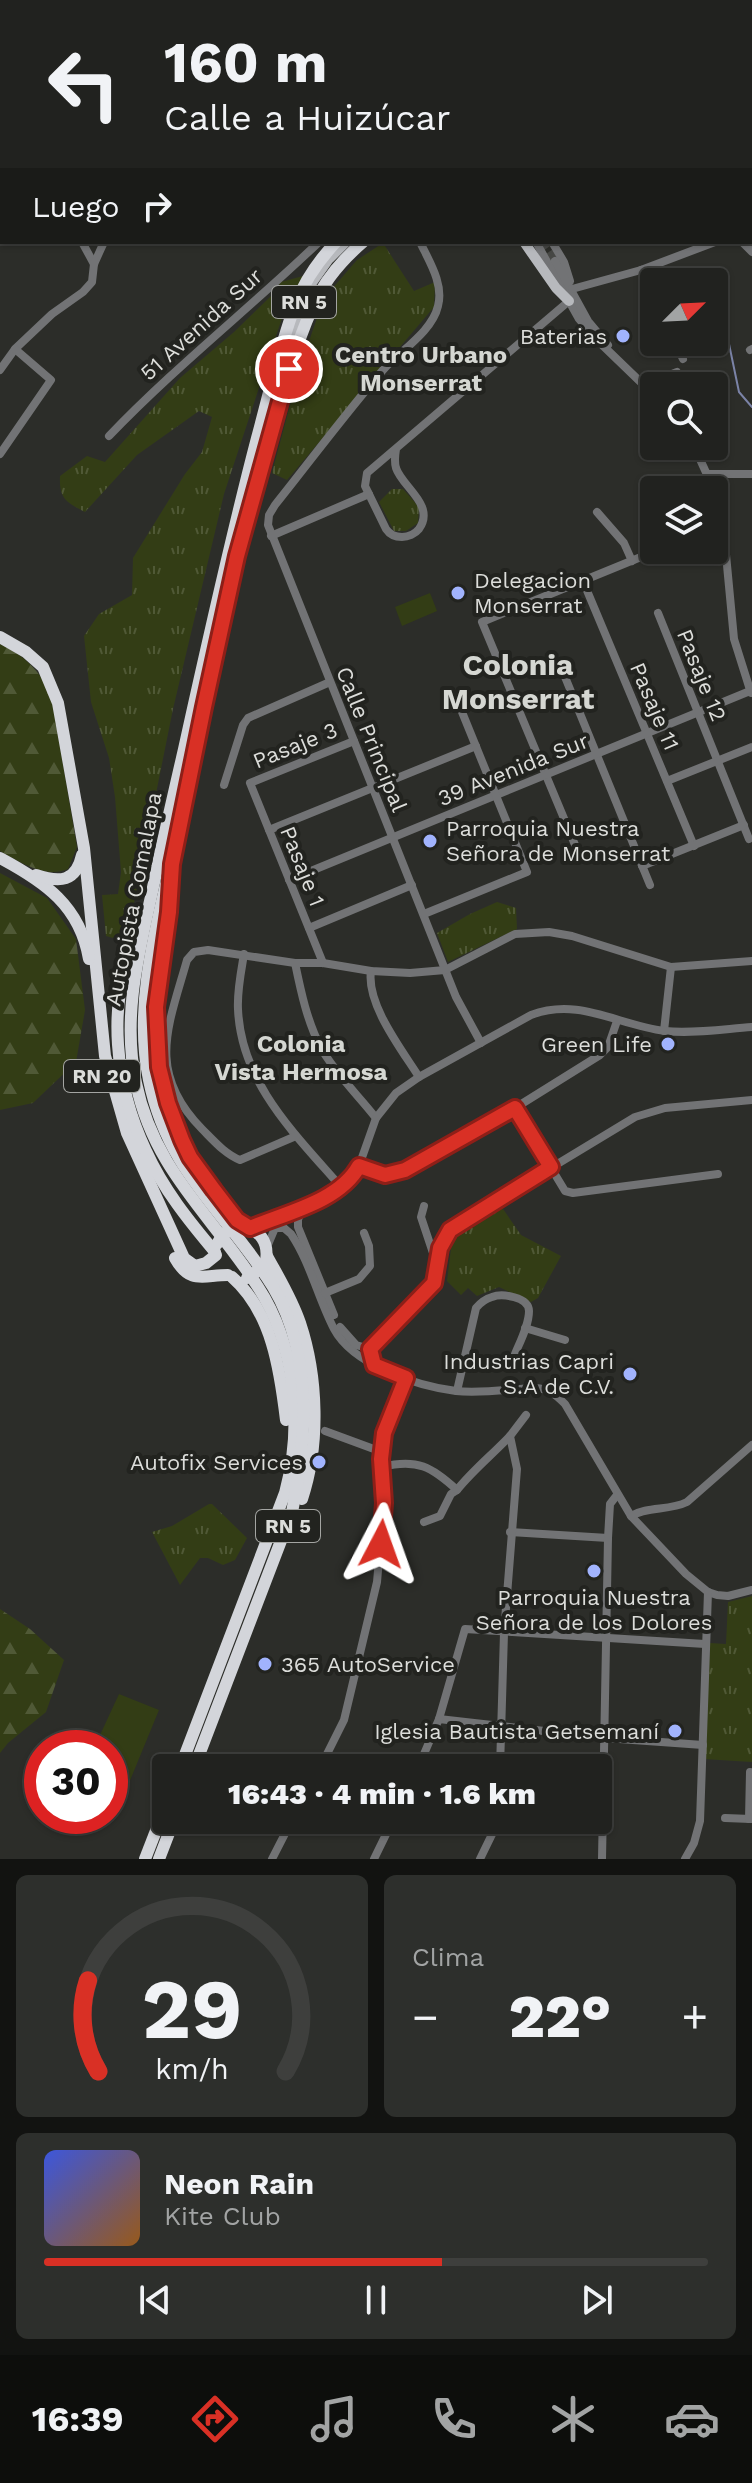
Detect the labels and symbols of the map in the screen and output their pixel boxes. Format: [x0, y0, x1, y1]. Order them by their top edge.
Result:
street label: 51 Avenida Sur [135, 263, 267, 386]
north arrow [640, 268, 728, 356]
road number: RN 5 [272, 286, 336, 318]
place label: Baterias [520, 324, 607, 349]
marker: Baterias [614, 327, 632, 345]
pin [255, 335, 323, 403]
district label: Centro Urbano Monserrat [335, 341, 507, 397]
place label: Delegacion Monserrat [474, 568, 591, 618]
marker: Delegacion Monserrat [449, 584, 467, 602]
street label: Pasaje 12 [672, 626, 731, 725]
district label: Colonia Monserrat [442, 647, 594, 716]
street label: Pasaje 11 [625, 659, 684, 754]
street label: Calle Principal [331, 663, 412, 816]
street label: Pasaje 3 [249, 717, 341, 774]
street label: 39 Avenida Sur [434, 728, 592, 811]
street label: Autopista Comalapa [100, 790, 166, 1008]
place label: Parroquia Nuestra Señora de Monserrat [446, 816, 670, 866]
street label: Pasaje 1 [275, 823, 330, 910]
marker: Parroquia Nuestra Señora de Monserrat [421, 832, 439, 850]
district label: Colonia Vista Hermosa [215, 1030, 388, 1086]
place label: Green Life [541, 1032, 652, 1057]
marker: Green Life [659, 1035, 677, 1053]
road number: RN 20 [64, 1060, 140, 1092]
place label: Industrias Capri S.A de C.V. [443, 1349, 614, 1399]
marker: Industrias Capri S.A de C.V. [621, 1365, 639, 1383]
place label: Autofix Services [130, 1450, 303, 1475]
marker: Autofix Services [310, 1453, 328, 1471]
position arrow [339, 1502, 423, 1586]
road number: RN 5 [256, 1510, 320, 1542]
marker: Parroquia Nuestra Señora de los Dolores [585, 1562, 603, 1580]
place label: Parroquia Nuestra Señora de los Dolores [476, 1585, 712, 1635]
place label: 365 AutoService [281, 1652, 455, 1677]
marker: 365 AutoService [256, 1655, 274, 1673]
place label: Iglesia Bautista Getsemaní [374, 1719, 659, 1744]
marker: Iglesia Bautista Getsemaní [666, 1722, 684, 1740]
speed limit sign: 30 [24, 1730, 128, 1834]

